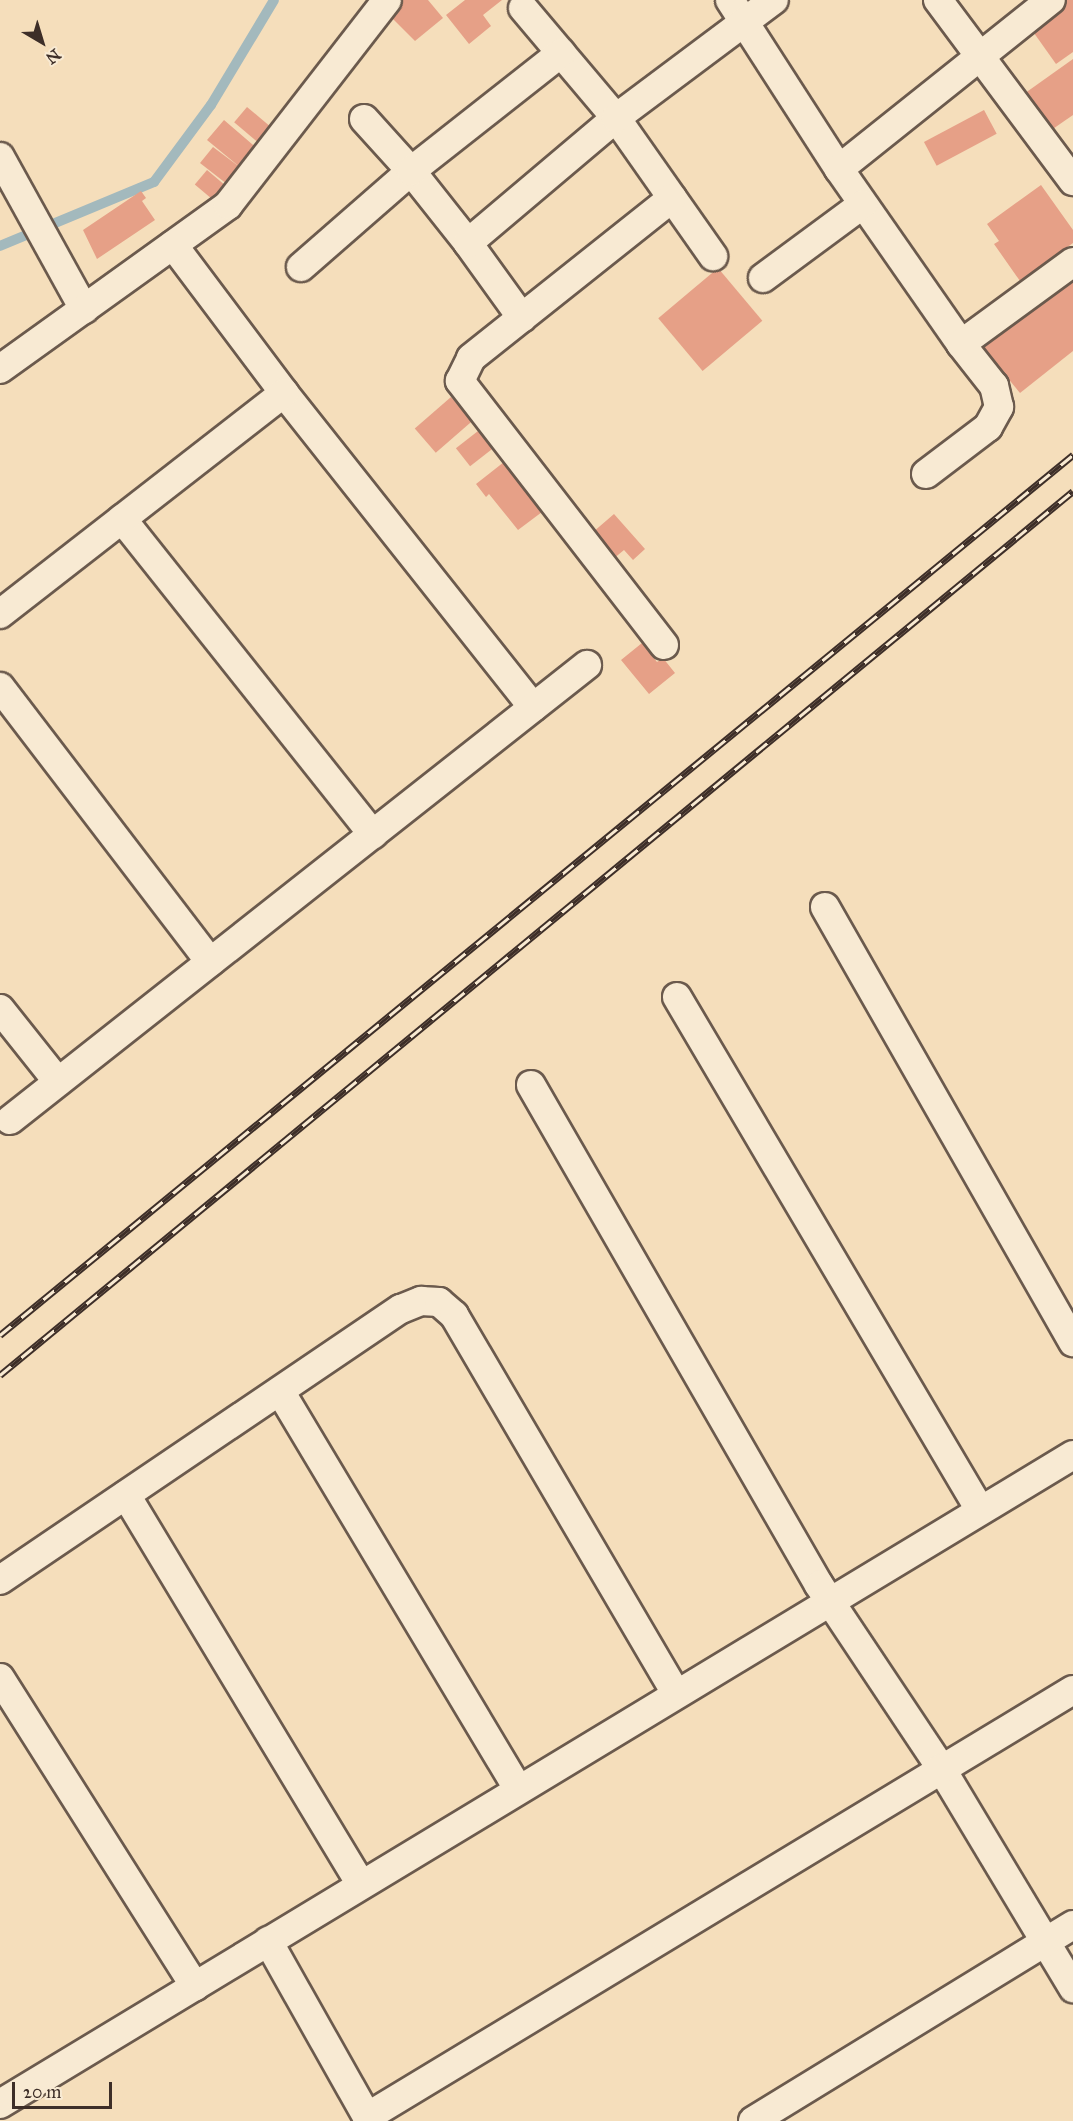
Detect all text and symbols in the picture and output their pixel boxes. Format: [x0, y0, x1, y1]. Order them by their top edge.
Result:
north arrow [12, 12, 72, 72]
text: N [42, 45, 65, 68]
scale bar [15, 2070, 116, 2108]
text: 20 m [23, 2081, 61, 2103]

